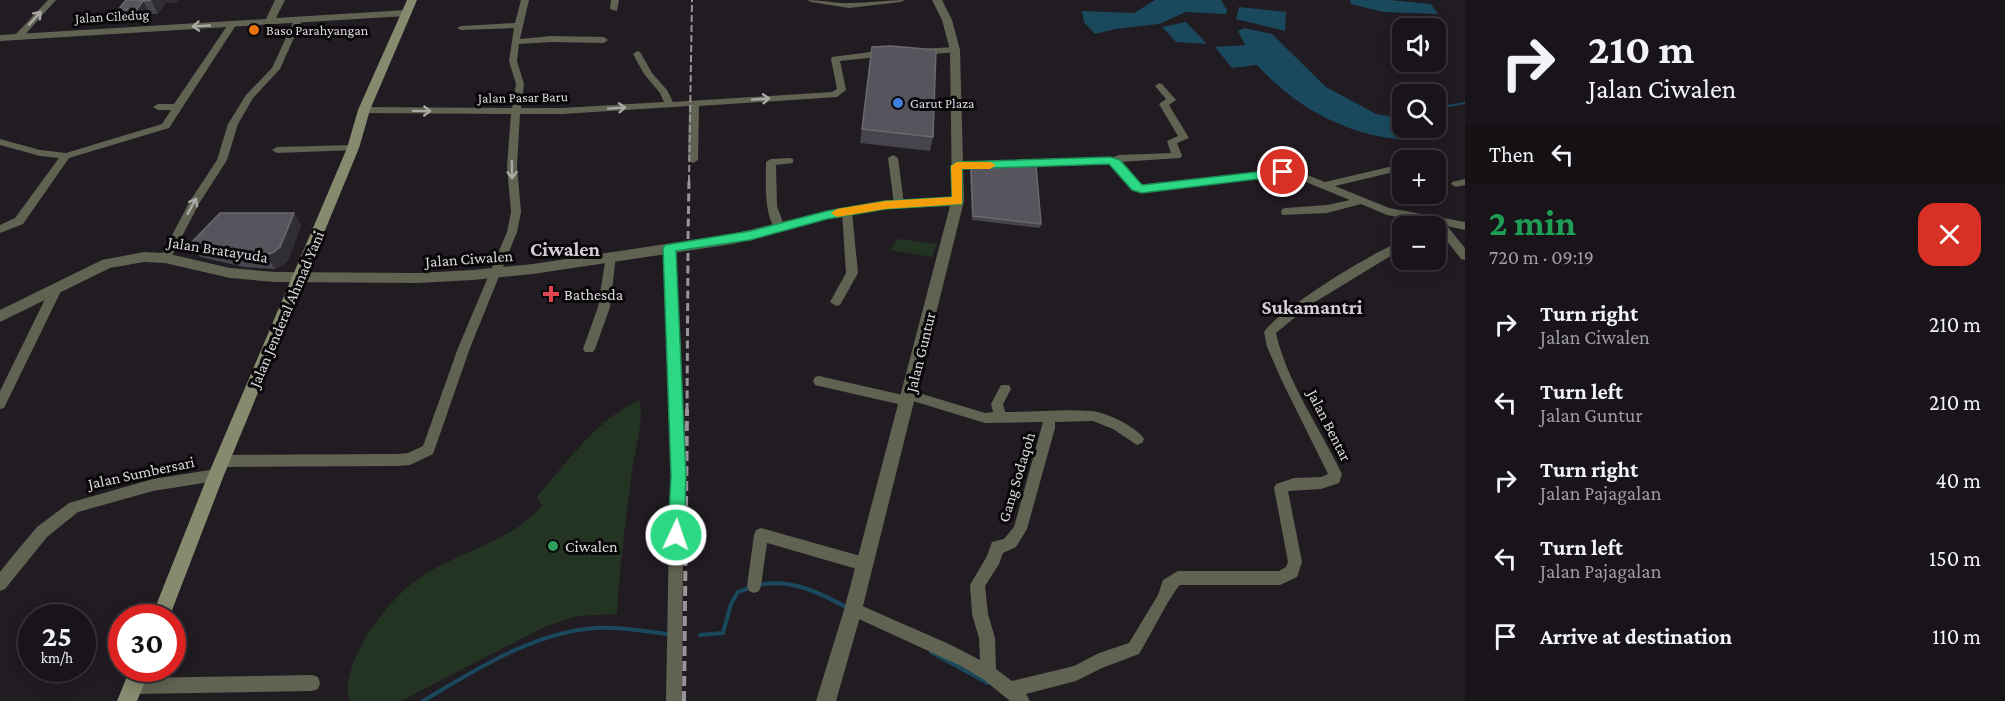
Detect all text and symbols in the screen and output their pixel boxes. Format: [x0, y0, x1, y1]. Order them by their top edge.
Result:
street label: Jalan Ciledug [73, 6, 150, 26]
one-way arrow [28, 11, 42, 26]
map controls [1392, 18, 1446, 270]
button: sound [1392, 18, 1446, 72]
one-way arrow [192, 21, 212, 32]
place label: Baso Parahyangan [266, 22, 369, 38]
marker: Baso Parahyangan [247, 23, 261, 37]
icon: right [1489, 24, 1567, 102]
text: 210 m [1588, 25, 1694, 72]
text: Jalan Ciwalen [1588, 74, 1736, 104]
button: search [1392, 84, 1446, 138]
street label: Jalan Pasar Baru [476, 88, 569, 106]
one-way arrow [751, 93, 771, 104]
place label: Garut Plaza [910, 95, 975, 111]
marker: Garut Plaza [891, 96, 905, 110]
one-way arrow [607, 102, 627, 113]
one-way arrow [412, 105, 432, 117]
icon: left [1546, 138, 1579, 171]
text: Then [1489, 142, 1534, 167]
pin [1257, 146, 1308, 197]
button: + [1392, 150, 1446, 204]
icon: arrive [1266, 155, 1299, 188]
one-way arrow [507, 159, 518, 179]
one-way arrow [186, 198, 198, 215]
text: 2 min [1489, 203, 1576, 243]
button: close [1918, 203, 1981, 266]
button: − [1392, 216, 1446, 270]
street label: Jalan Jenderal Ahmad Yani [245, 228, 328, 392]
street label: Jalan Bratayuda [165, 233, 270, 267]
district label: Ciwalen [530, 238, 600, 260]
text: 720 m · 09:19 [1489, 246, 1594, 268]
street label: Jalan Ciwalen [423, 247, 514, 271]
marker: Bathesda [542, 285, 560, 303]
place label: Bathesda [564, 286, 624, 303]
district label: Sukamantri [1261, 296, 1363, 318]
text: Turn right [1540, 301, 1638, 326]
icon: right [1489, 308, 1522, 341]
street label: Jalan Guntur [902, 310, 940, 396]
text: 210 m [1929, 312, 1981, 337]
text: Jalan Ciwalen [1540, 326, 1650, 348]
text: Turn left [1540, 379, 1623, 404]
street label: Jalan Bentar [1302, 385, 1355, 465]
icon: left [1489, 386, 1522, 419]
text: 210 m [1929, 390, 1981, 415]
text: Jalan Guntur [1540, 404, 1643, 426]
street label: Gang Sodaqoh [995, 430, 1039, 524]
street label: Jalan Sumbersari [84, 453, 196, 493]
text: Turn right [1540, 457, 1638, 482]
icon: right [1489, 464, 1522, 497]
text: 40 m [1936, 468, 1981, 493]
text: Jalan Pajagalan [1540, 482, 1661, 504]
position arrow [644, 503, 708, 567]
text: Turn left [1540, 535, 1623, 560]
place label: Ciwalen [565, 538, 618, 555]
marker: Ciwalen [546, 539, 560, 553]
icon: left [1489, 542, 1522, 575]
text: 150 m [1929, 546, 1981, 571]
text: Jalan Pajagalan [1540, 560, 1661, 582]
speed limit sign: 30 [108, 604, 186, 682]
text: 25 [42, 619, 72, 652]
icon: arrive [1489, 620, 1522, 653]
text: Arrive at destination [1540, 624, 1732, 649]
text: 110 m [1932, 624, 1981, 649]
text: km/h [41, 650, 73, 666]

